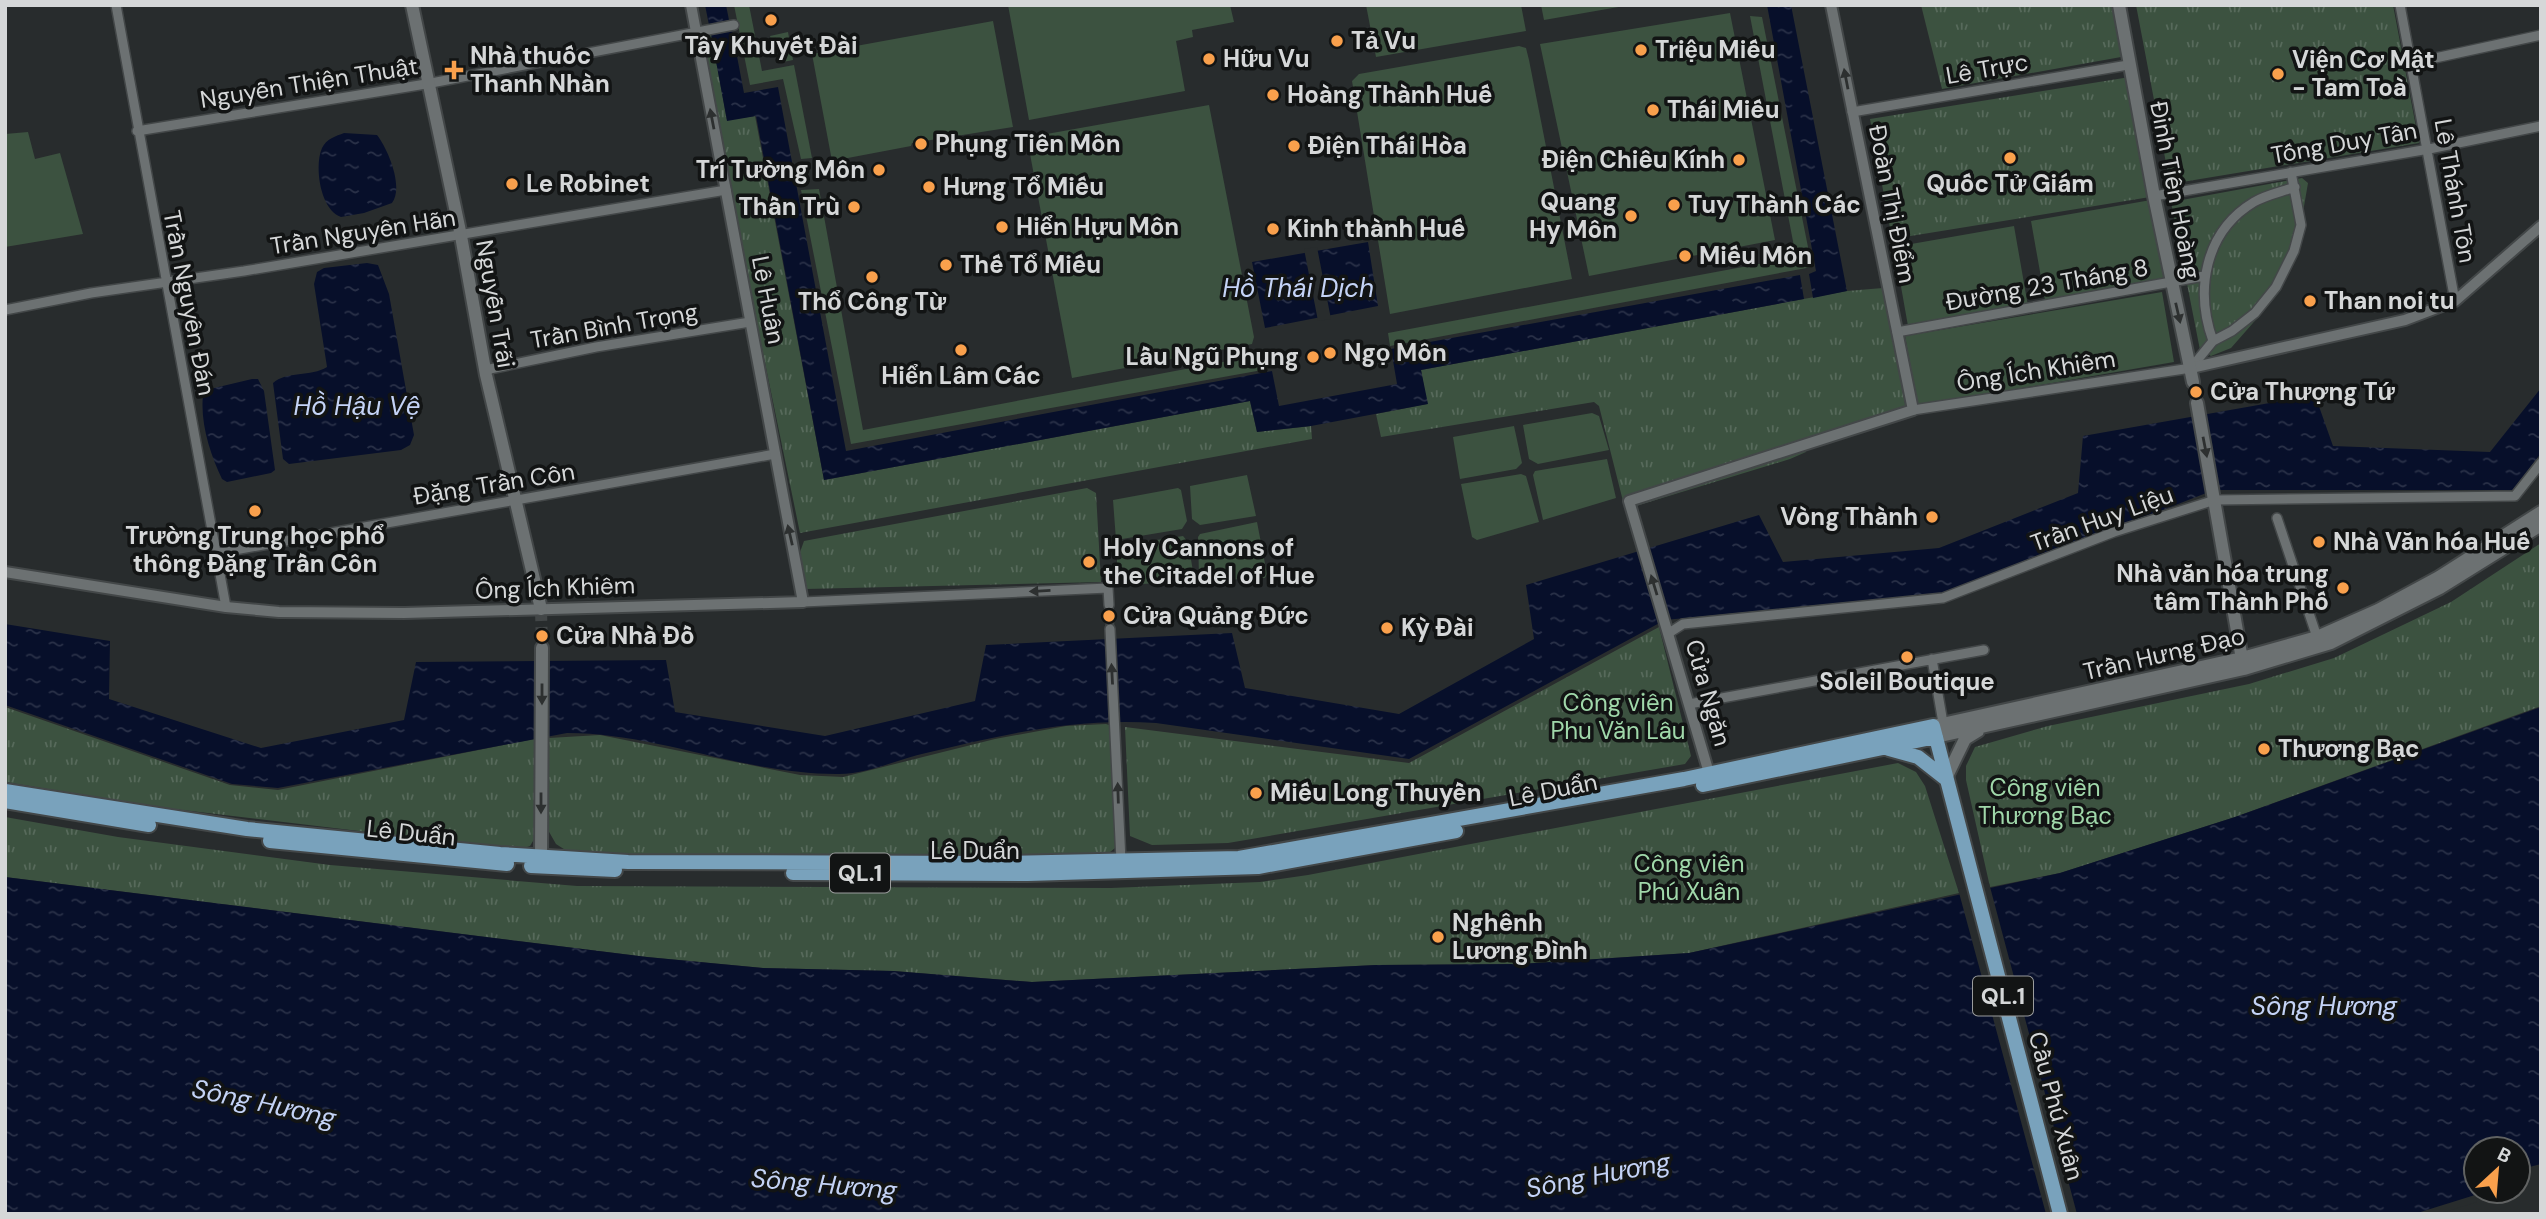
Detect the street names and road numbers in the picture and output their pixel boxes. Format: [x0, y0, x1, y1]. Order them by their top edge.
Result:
street label: Lê Trực [1943, 46, 2030, 91]
street label: Nguyễn Thiện Thuật [198, 50, 420, 115]
street label: Đinh Tiên Hoàng [2143, 98, 2208, 281]
street label: Tống Duy Tân [2269, 114, 2419, 171]
street label: Lê Thánh Tôn [2428, 116, 2483, 265]
street label: Đoàn Thị Điểm [1862, 122, 1923, 286]
street label: Trần Nguyên Hãn [268, 202, 458, 261]
street label: Trần Nguyên Đán [156, 208, 223, 398]
street label: Nguyễn Trãi [469, 237, 522, 370]
street label: Đường 23 Tháng 8 [1943, 251, 2151, 318]
street label: Lê Huân [745, 253, 792, 347]
street label: Trần Bình Trọng [528, 296, 700, 355]
street label: Ông Ích Khiêm [1954, 343, 2117, 398]
street label: Đặng Trần Côn [411, 455, 577, 512]
street label: Trần Huy Liệu [2026, 478, 2177, 559]
street label: Ông Ích Khiêm [474, 569, 636, 606]
street label: Trần Hưng Đạo [2080, 620, 2248, 687]
street label: Cửa Ngăn [1678, 636, 1738, 750]
street label: Lê Duẩn [1506, 766, 1600, 813]
street label: Lê Duẩn [365, 812, 457, 853]
street label: Lê Duẩn [930, 835, 1020, 866]
road number: QL.1 [830, 853, 890, 892]
road number: QL.1 [1973, 976, 2033, 1015]
street label: Cầu Phú Xuân [2022, 1028, 2091, 1184]

